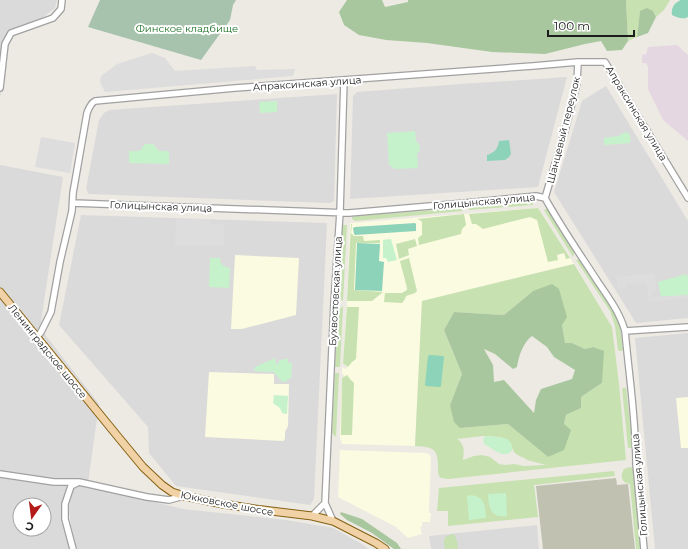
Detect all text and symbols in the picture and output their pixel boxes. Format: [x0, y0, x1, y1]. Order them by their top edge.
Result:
scale bar [548, 12, 634, 38]
text: 100 m [554, 18, 590, 33]
park label: Финское кладбище [136, 22, 238, 35]
street label: Апраксинская улица [603, 63, 670, 163]
street label: Апраксинская улица [252, 73, 362, 94]
street label: Шанцевый переулок [544, 75, 583, 185]
street label: Голицынская улица [432, 191, 536, 212]
street label: Голицынская улица [110, 198, 212, 215]
street label: Бухвостовская улица [326, 236, 345, 346]
street label: Ленинградское шоссе [6, 301, 90, 401]
street label: Голицынская улица [629, 433, 650, 537]
street label: Юкковское шоссе [179, 488, 274, 519]
north arrow [12, 497, 52, 537]
text: С [24, 519, 35, 534]

